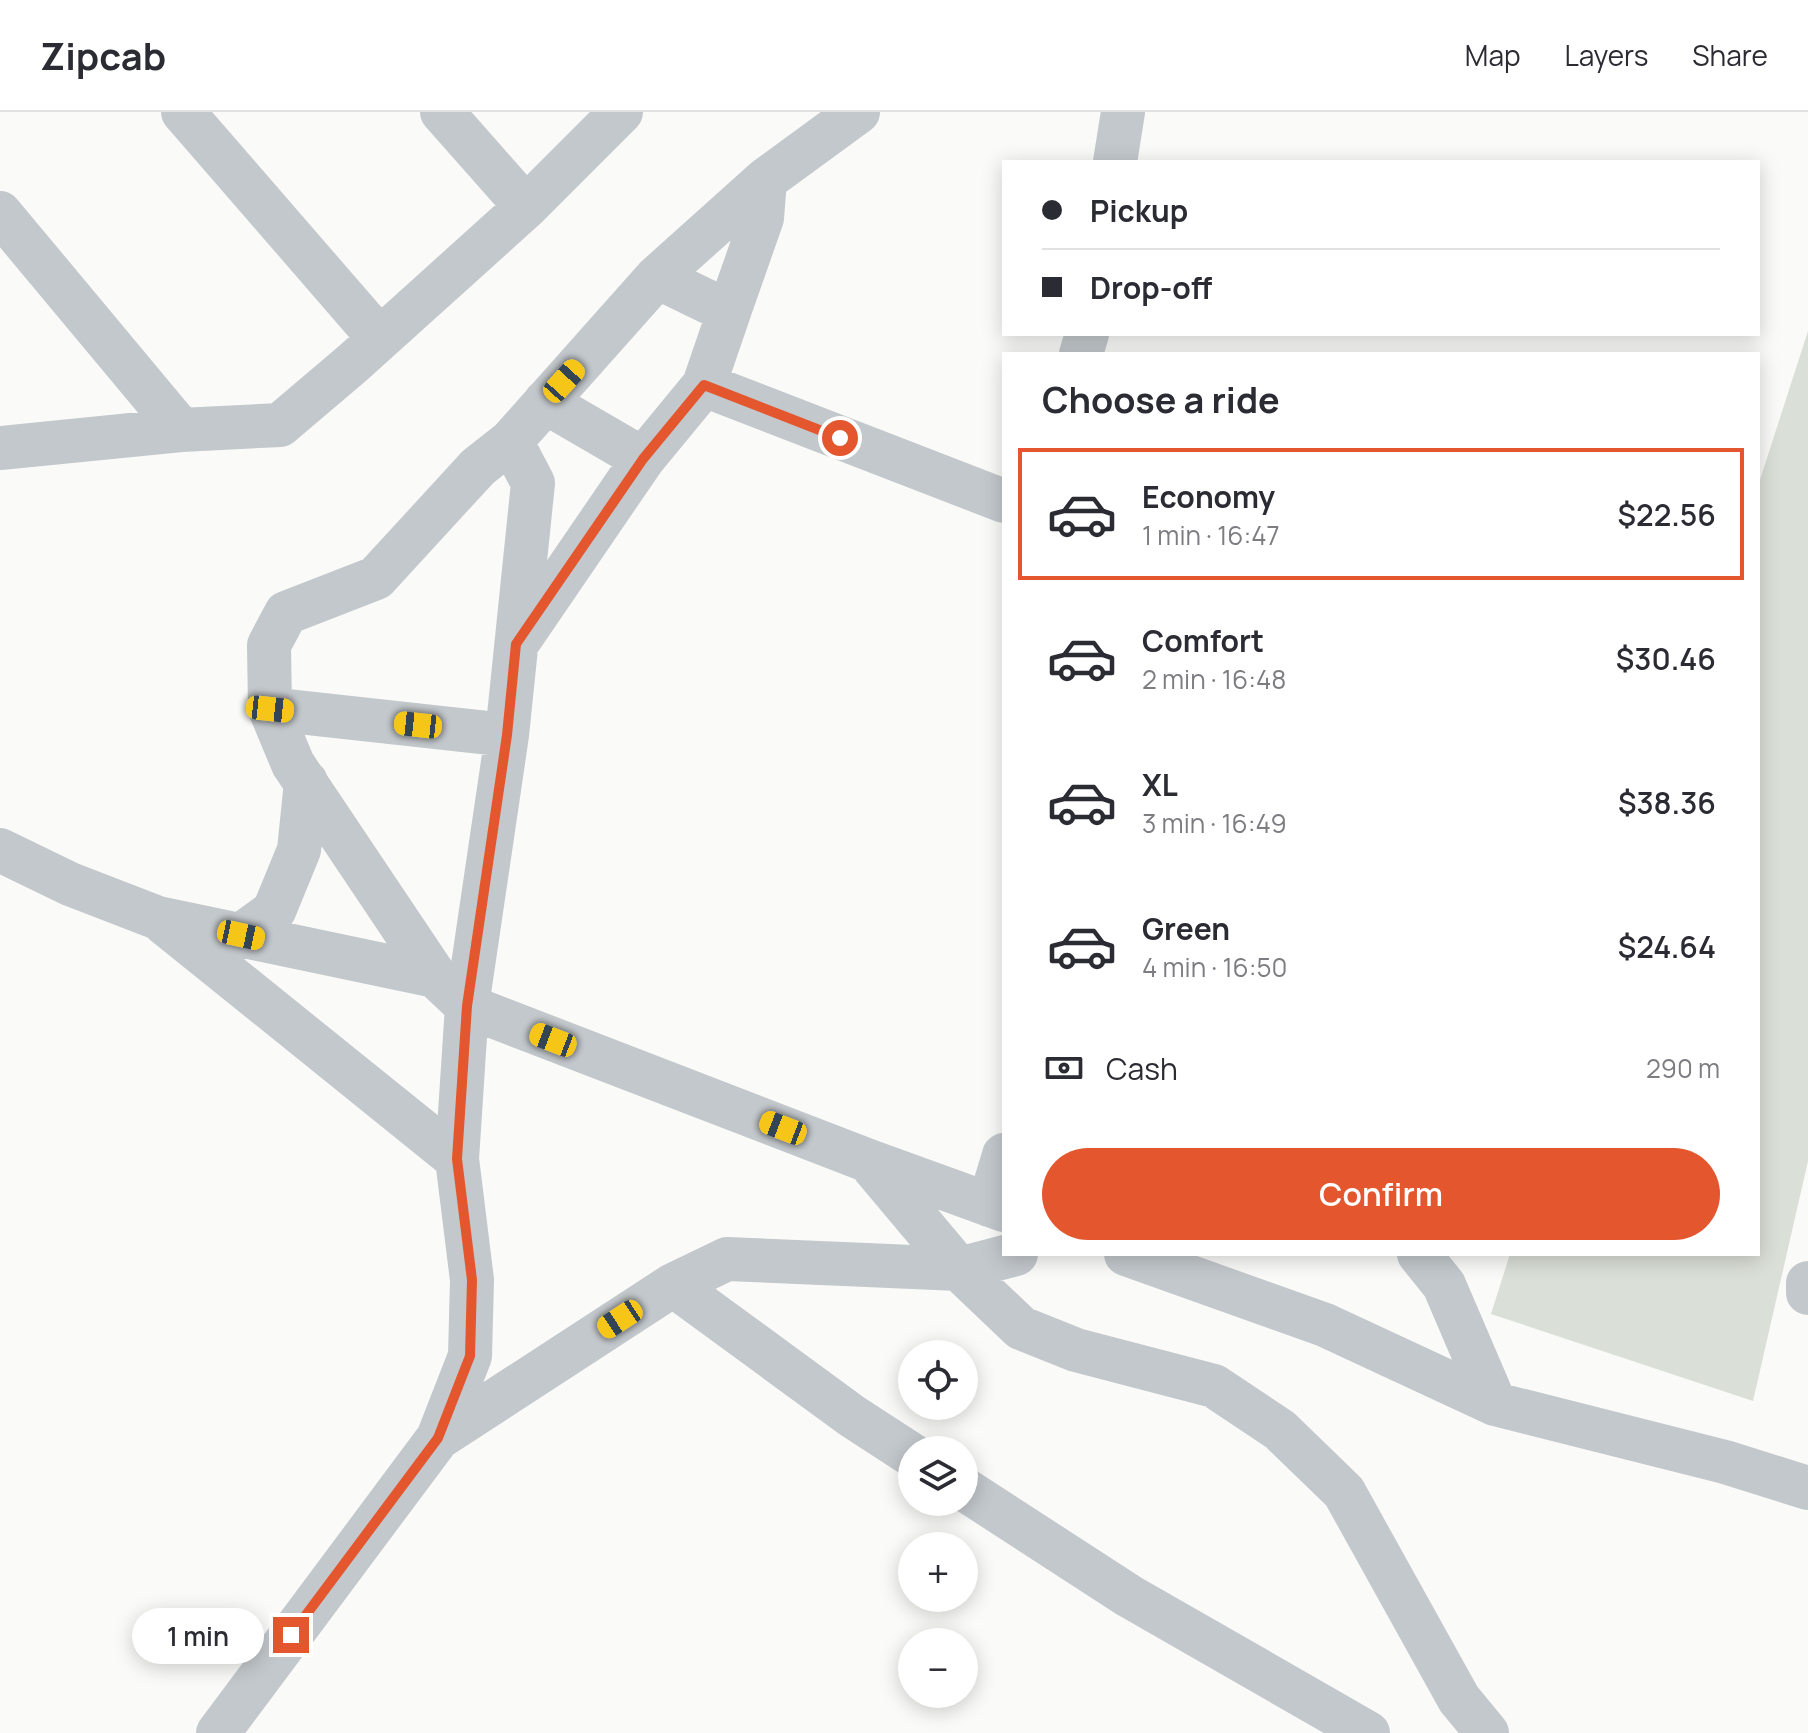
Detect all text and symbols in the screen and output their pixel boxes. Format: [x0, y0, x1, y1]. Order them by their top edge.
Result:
text: Zipcab [40, 29, 166, 81]
text: Map [1465, 36, 1521, 74]
text: Layers [1565, 36, 1648, 74]
text: Share [1692, 36, 1768, 74]
text: Pickup [1090, 190, 1188, 231]
text: Drop-off [1090, 267, 1212, 308]
car [539, 355, 589, 407]
text: Choose a ride [1042, 375, 1280, 424]
route start [822, 420, 858, 456]
text: Economy [1142, 476, 1275, 517]
icon: car [1046, 478, 1118, 550]
text: $22.56 [1618, 494, 1716, 535]
text: 1 min · 16:47 [1142, 517, 1280, 553]
text: Comfort [1142, 620, 1264, 661]
icon: car [1046, 622, 1118, 694]
text: $30.46 [1616, 638, 1716, 679]
text: 2 min · 16:48 [1142, 661, 1286, 697]
car [245, 695, 295, 723]
car [393, 711, 443, 739]
text: XL [1142, 764, 1178, 805]
icon: car [1046, 766, 1118, 838]
text: $38.36 [1618, 782, 1716, 823]
text: 3 min · 16:49 [1142, 805, 1287, 841]
text: Green [1142, 908, 1230, 949]
icon: car [1046, 910, 1118, 982]
car [215, 918, 267, 952]
text: $24.64 [1618, 926, 1716, 967]
text: 4 min · 16:50 [1142, 949, 1287, 985]
car [526, 1020, 580, 1060]
icon: cash [1042, 1046, 1086, 1090]
text: Cash [1106, 1048, 1178, 1089]
text: 290 m [1646, 1050, 1720, 1086]
car [756, 1108, 810, 1148]
button: Confirm [1042, 1148, 1720, 1240]
car [593, 1296, 647, 1342]
map controls [898, 1340, 978, 1708]
button: locate [898, 1340, 978, 1420]
button: layers [898, 1436, 978, 1516]
button: + [898, 1532, 978, 1612]
callout: 1 min [131, 1607, 263, 1663]
route end [273, 1617, 309, 1653]
text: 1 min [167, 1618, 229, 1654]
button: − [898, 1628, 978, 1708]

